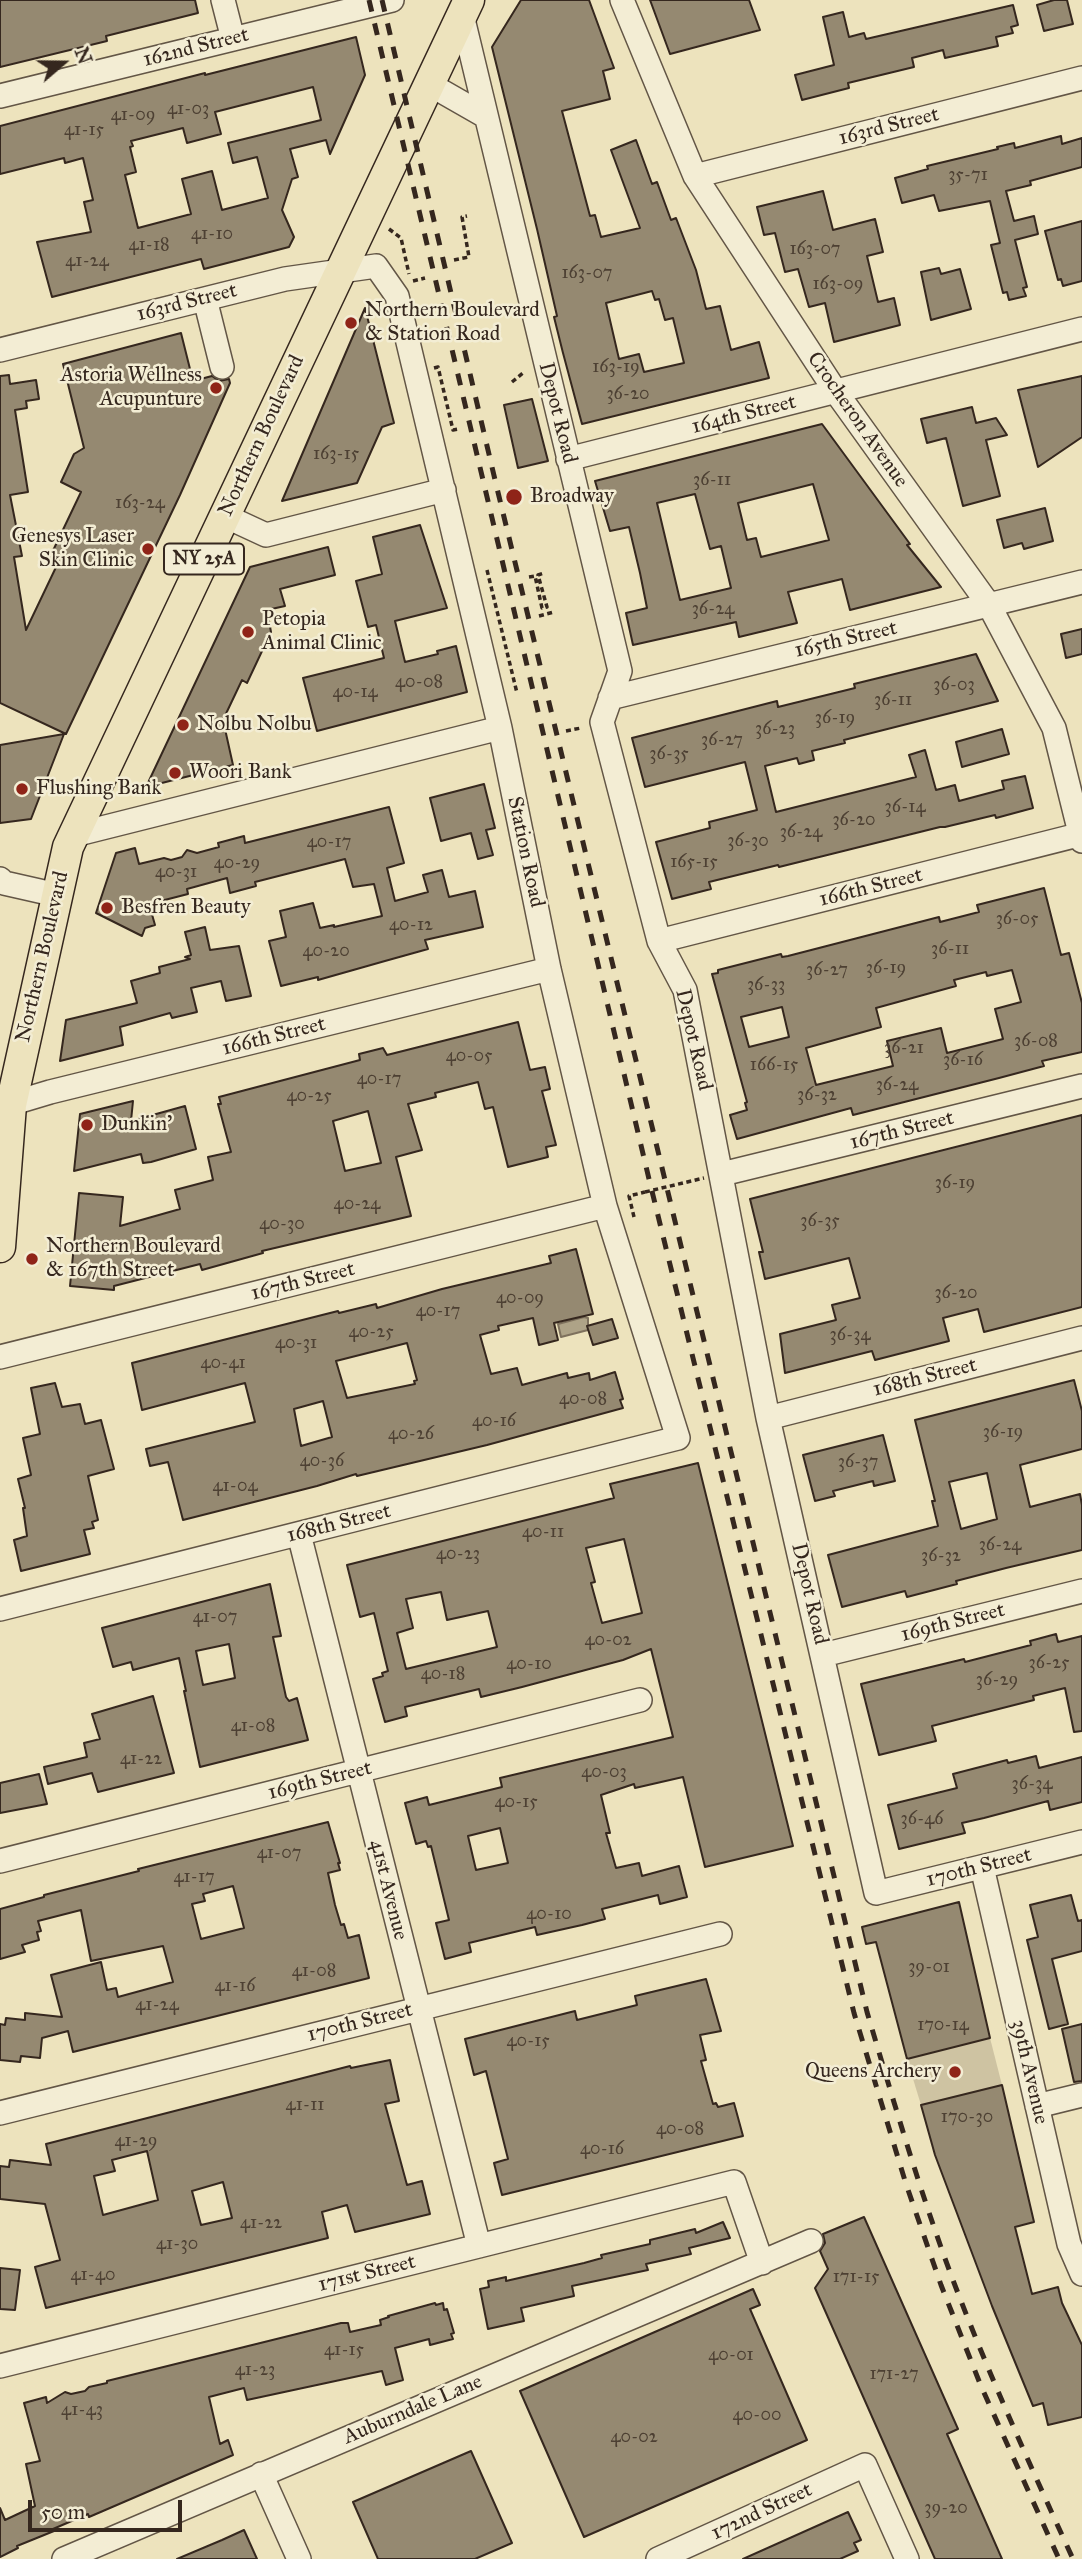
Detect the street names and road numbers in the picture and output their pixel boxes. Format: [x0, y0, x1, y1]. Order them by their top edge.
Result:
street label: 162nd Street [141, 23, 251, 73]
street label: 163rd Street [836, 102, 942, 152]
street label: 163rd Street [134, 278, 240, 328]
street label: Crocheron Avenue [801, 347, 913, 493]
street label: Northern Boulevard [214, 351, 310, 521]
street label: Depot Road [532, 360, 582, 466]
street label: 164th Street [689, 390, 799, 440]
road number: NY 25A [164, 544, 244, 574]
street label: 165th Street [792, 616, 900, 664]
street label: Station Road [501, 794, 549, 910]
street label: 166th Street [817, 863, 925, 913]
street label: Northern Boulevard [11, 869, 75, 1045]
street label: Depot Road [669, 987, 717, 1093]
street label: 166th Street [220, 1012, 328, 1062]
street label: 167th Street [848, 1106, 956, 1156]
street label: 167th Street [249, 1257, 357, 1307]
street label: 168th Street [871, 1353, 979, 1403]
street label: 168th Street [285, 1499, 393, 1549]
street label: Depot Road [785, 1541, 833, 1647]
street label: 169th Street [898, 1598, 1008, 1648]
street label: 169th Street [265, 1756, 375, 1806]
street label: 41st Avenue [363, 1837, 413, 1943]
street label: 170th Street [924, 1843, 1034, 1893]
street label: 170th Street [305, 1998, 415, 2048]
street label: 39th Avenue [1005, 2017, 1053, 2127]
street label: 171st Street [316, 2250, 418, 2298]
street label: Auburndale Lane [340, 2369, 486, 2451]
street label: 172nd Street [708, 2478, 816, 2546]

